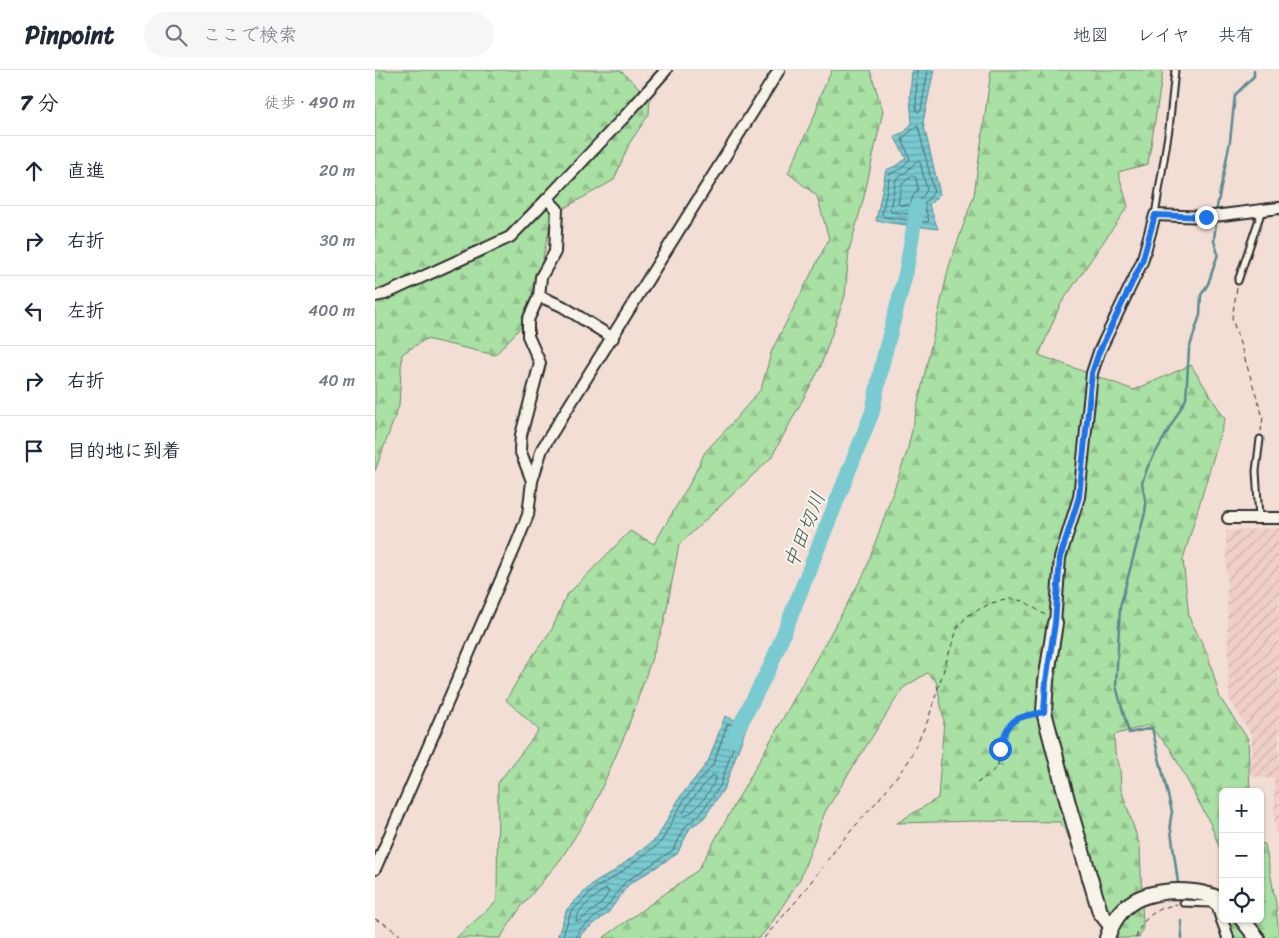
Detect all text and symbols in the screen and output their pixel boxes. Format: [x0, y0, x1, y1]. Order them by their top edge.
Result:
search box [144, 12, 494, 57]
text: Pinpoint [25, 14, 114, 56]
text: ここで検索 [202, 18, 297, 51]
text: 地図 [1073, 19, 1109, 51]
text: レイヤ [1137, 19, 1190, 51]
text: 共有 [1218, 19, 1254, 51]
icon: search [162, 21, 190, 49]
text: 7 分 [20, 84, 58, 122]
text: 徒歩 · 490 m [264, 88, 355, 117]
text: 直進 [67, 154, 105, 187]
text: 20 m [319, 156, 355, 185]
icon: ahead [20, 157, 48, 185]
route end [1195, 206, 1218, 229]
text: 右折 [67, 224, 105, 257]
text: 30 m [320, 226, 355, 255]
icon: right [20, 227, 48, 255]
text: 左折 [67, 294, 105, 327]
text: 400 m [308, 296, 355, 325]
icon: left [20, 297, 48, 325]
text: 右折 [67, 364, 105, 397]
text: 40 m [318, 366, 355, 395]
icon: right [20, 367, 48, 395]
text: 目的地に到着 [67, 434, 181, 467]
icon: arrive [20, 437, 48, 465]
water label: 中田切川 [773, 487, 836, 574]
route start [989, 738, 1012, 761]
map controls [1219, 788, 1264, 923]
button: + [1219, 788, 1264, 833]
button: − [1219, 833, 1264, 878]
button: locate [1219, 878, 1264, 923]

